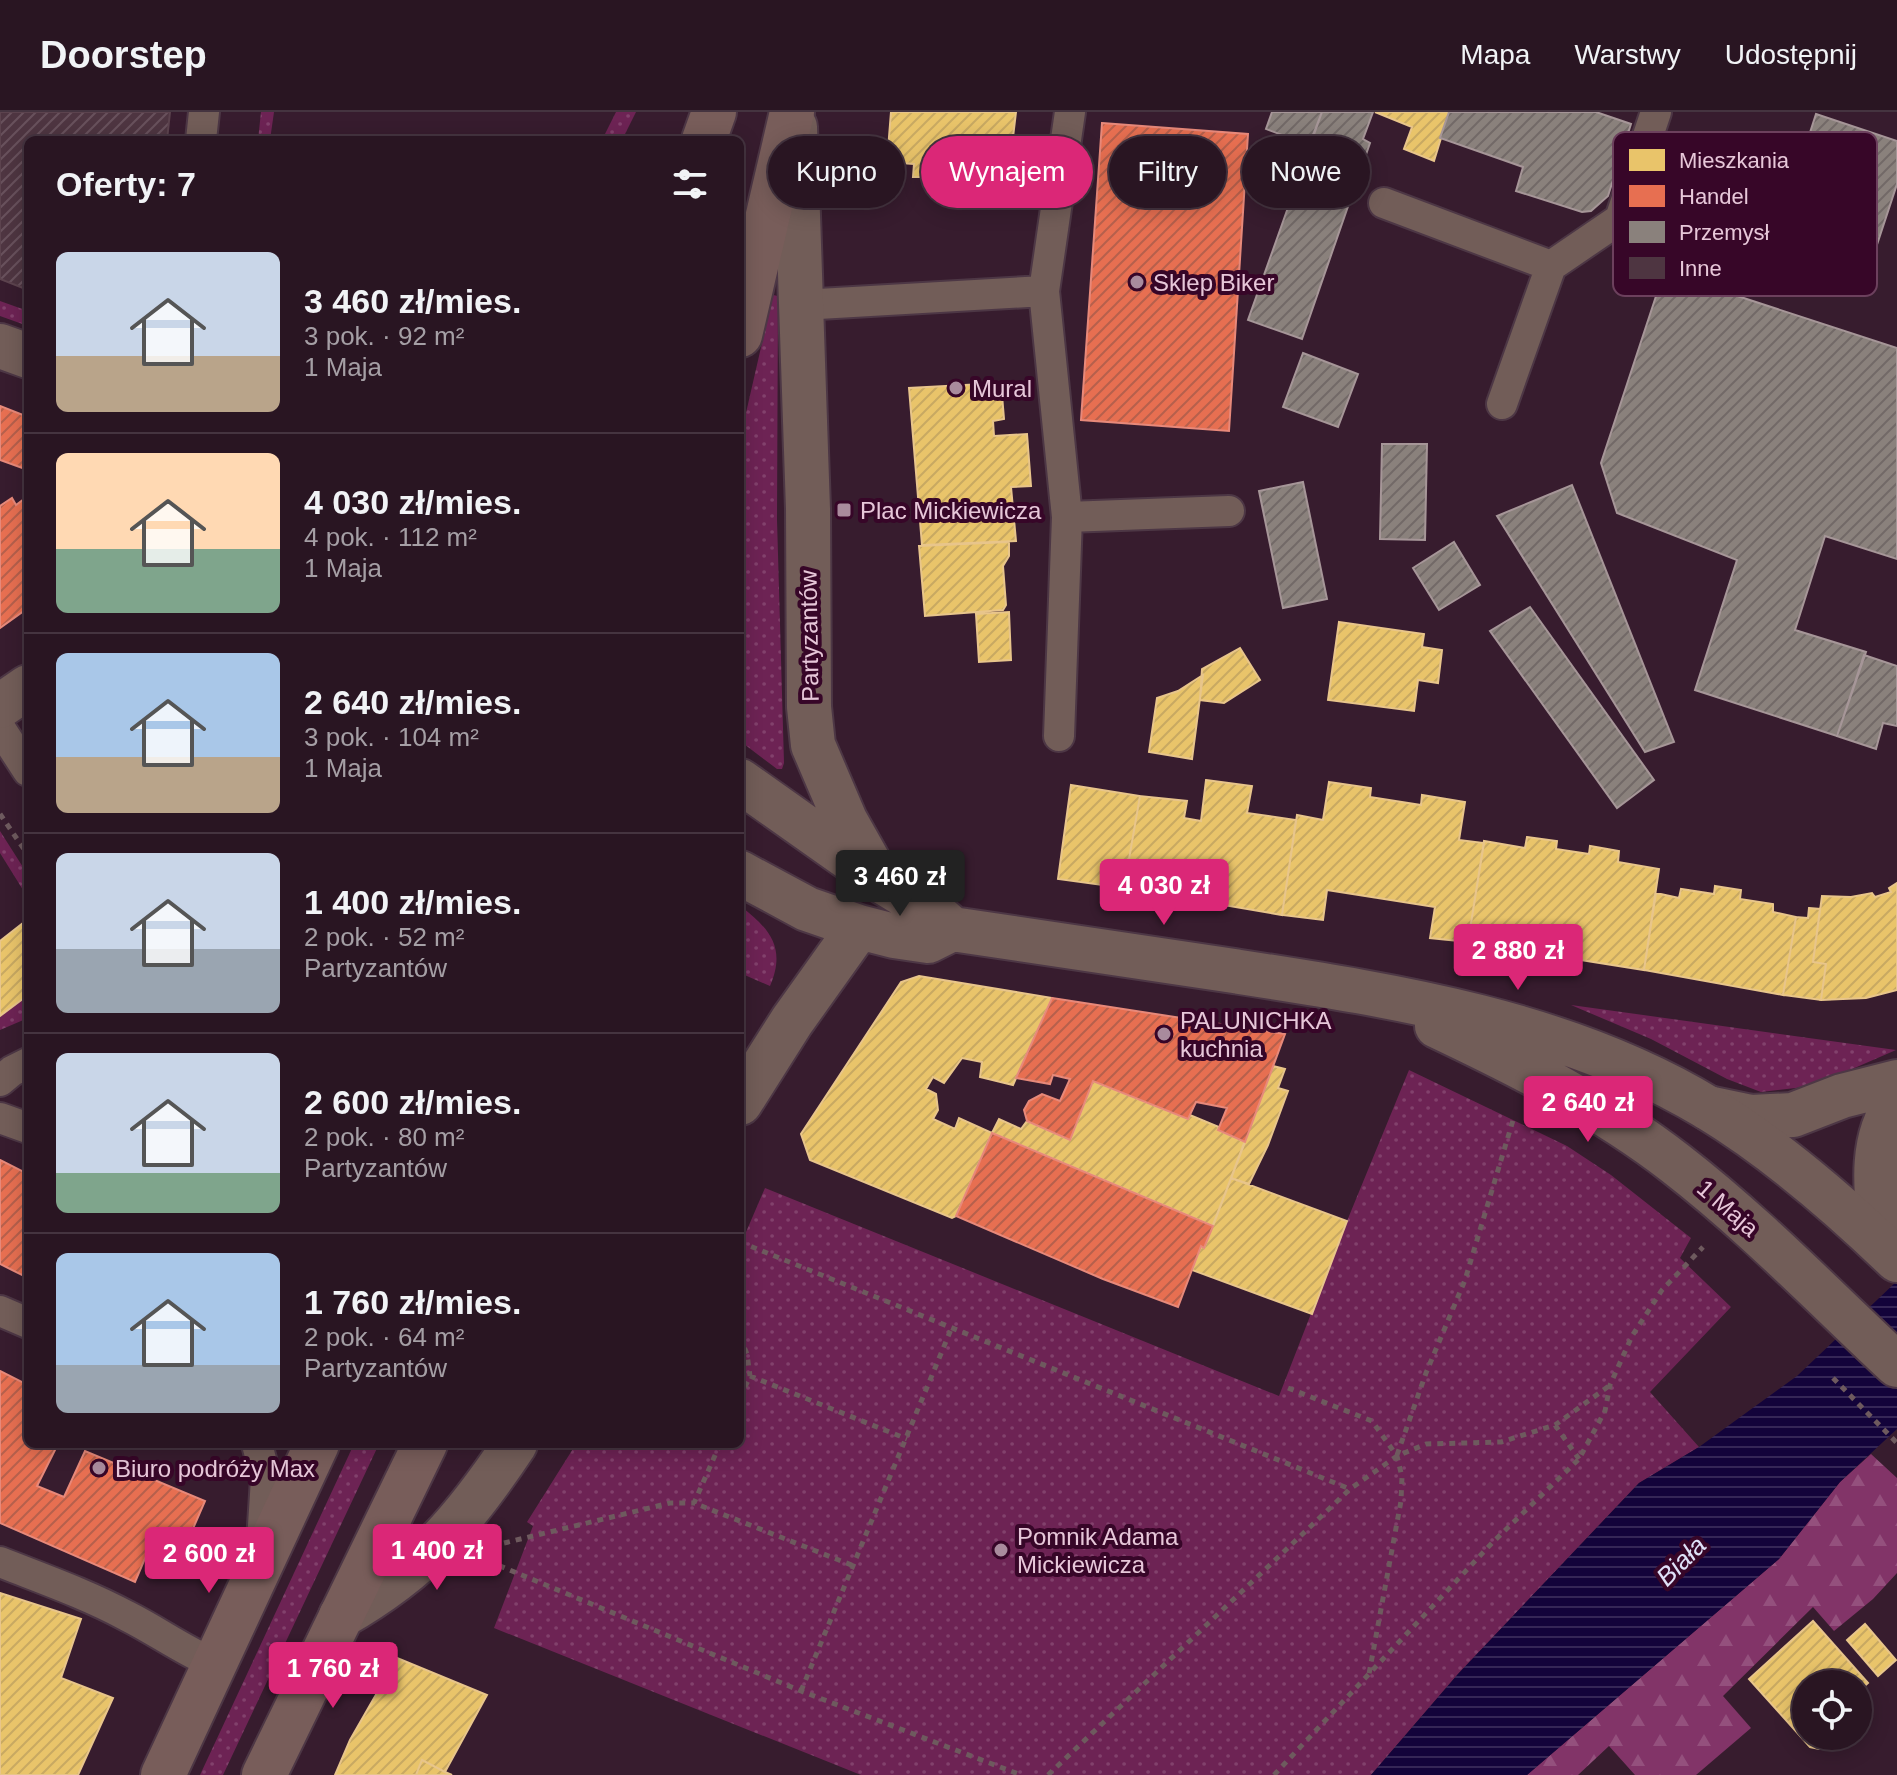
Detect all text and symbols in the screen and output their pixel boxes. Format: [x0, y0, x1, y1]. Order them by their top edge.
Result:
text: Doorstep [40, 34, 207, 76]
text: Mapa [1460, 39, 1530, 70]
text: Warstwy [1574, 39, 1681, 70]
text: Udostępnij [1725, 39, 1857, 70]
legend [1613, 132, 1877, 296]
chip: Kupno [768, 136, 905, 208]
chip: Wynajem [921, 136, 1093, 208]
chip: Filtry [1109, 136, 1226, 208]
chip: Nowe [1242, 136, 1370, 208]
text: Mieszkania [1679, 148, 1790, 173]
icon: filters [668, 162, 712, 206]
text: Oferty: 7 [56, 165, 196, 203]
text: Handel [1679, 184, 1749, 209]
text: Przemysł [1679, 220, 1770, 245]
text: Inne [1679, 256, 1722, 281]
place label: Sklep Biker [1153, 269, 1274, 296]
marker: Sklep Biker [1128, 273, 1146, 291]
text: 3 460 zł/mies. [304, 282, 521, 320]
icon: home [120, 284, 216, 380]
text: 3 pok. · 92 m² [304, 321, 464, 351]
text: 1 Maja [304, 352, 382, 382]
place label: Mural [972, 375, 1032, 402]
marker: Mural [947, 379, 965, 397]
text: 4 030 zł/mies. [304, 483, 521, 521]
icon: home [120, 485, 216, 581]
place label: Plac Mickiewicza [860, 497, 1042, 524]
marker: Plac Mickiewicza [835, 501, 853, 519]
text: 4 pok. · 112 m² [304, 522, 477, 552]
text: 1 Maja [304, 553, 382, 583]
street label: Partyzantów [794, 569, 824, 702]
text: 2 640 zł/mies. [304, 683, 521, 721]
icon: home [120, 685, 216, 781]
text: 3 pok. · 104 m² [304, 722, 479, 752]
text: 1 Maja [304, 753, 382, 783]
pin: 3 460 zł [817, 850, 983, 918]
pin: 4 030 zł [1081, 859, 1247, 927]
text: 3 460 zł [854, 861, 946, 891]
text: 4 030 zł [1118, 870, 1210, 900]
text: 1 400 zł/mies. [304, 883, 521, 921]
icon: home [120, 885, 216, 981]
text: 2 pok. · 52 m² [304, 922, 464, 952]
pin: 2 880 zł [1435, 924, 1601, 992]
text: 2 880 zł [1472, 935, 1564, 965]
text: Partyzantów [304, 953, 447, 983]
place label: PALUNICHKA kuchnia [1180, 1007, 1332, 1062]
marker: PALUNICHKA kuchnia [1155, 1025, 1173, 1043]
pin: 2 640 zł [1505, 1076, 1671, 1144]
text: 2 600 zł/mies. [304, 1083, 521, 1121]
icon: home [120, 1085, 216, 1181]
text: 2 640 zł [1542, 1087, 1634, 1117]
text: 2 pok. · 80 m² [304, 1122, 464, 1152]
text: Partyzantów [304, 1153, 447, 1183]
street label: 1 Maja [1692, 1174, 1765, 1242]
text: 1 760 zł/mies. [304, 1283, 521, 1321]
icon: home [120, 1285, 216, 1381]
text: 2 pok. · 64 m² [304, 1322, 464, 1352]
text: Partyzantów [304, 1353, 447, 1383]
place label: Biuro podróży Max [115, 1455, 315, 1482]
marker: Biuro podróży Max [90, 1459, 108, 1477]
place label: Pomnik Adama Mickiewicza [1017, 1523, 1179, 1578]
pin: 1 400 zł [354, 1524, 520, 1592]
pin: 2 600 zł [126, 1527, 292, 1595]
water label: Biała [1650, 1530, 1712, 1592]
text: 1 400 zł [391, 1535, 483, 1565]
text: 2 600 zł [163, 1538, 255, 1568]
marker: Pomnik Adama Mickiewicza [992, 1541, 1010, 1559]
pin: 1 760 zł [250, 1642, 416, 1710]
text: 1 760 zł [287, 1653, 379, 1683]
map controls [1792, 1670, 1872, 1750]
button: locate [1792, 1670, 1872, 1750]

